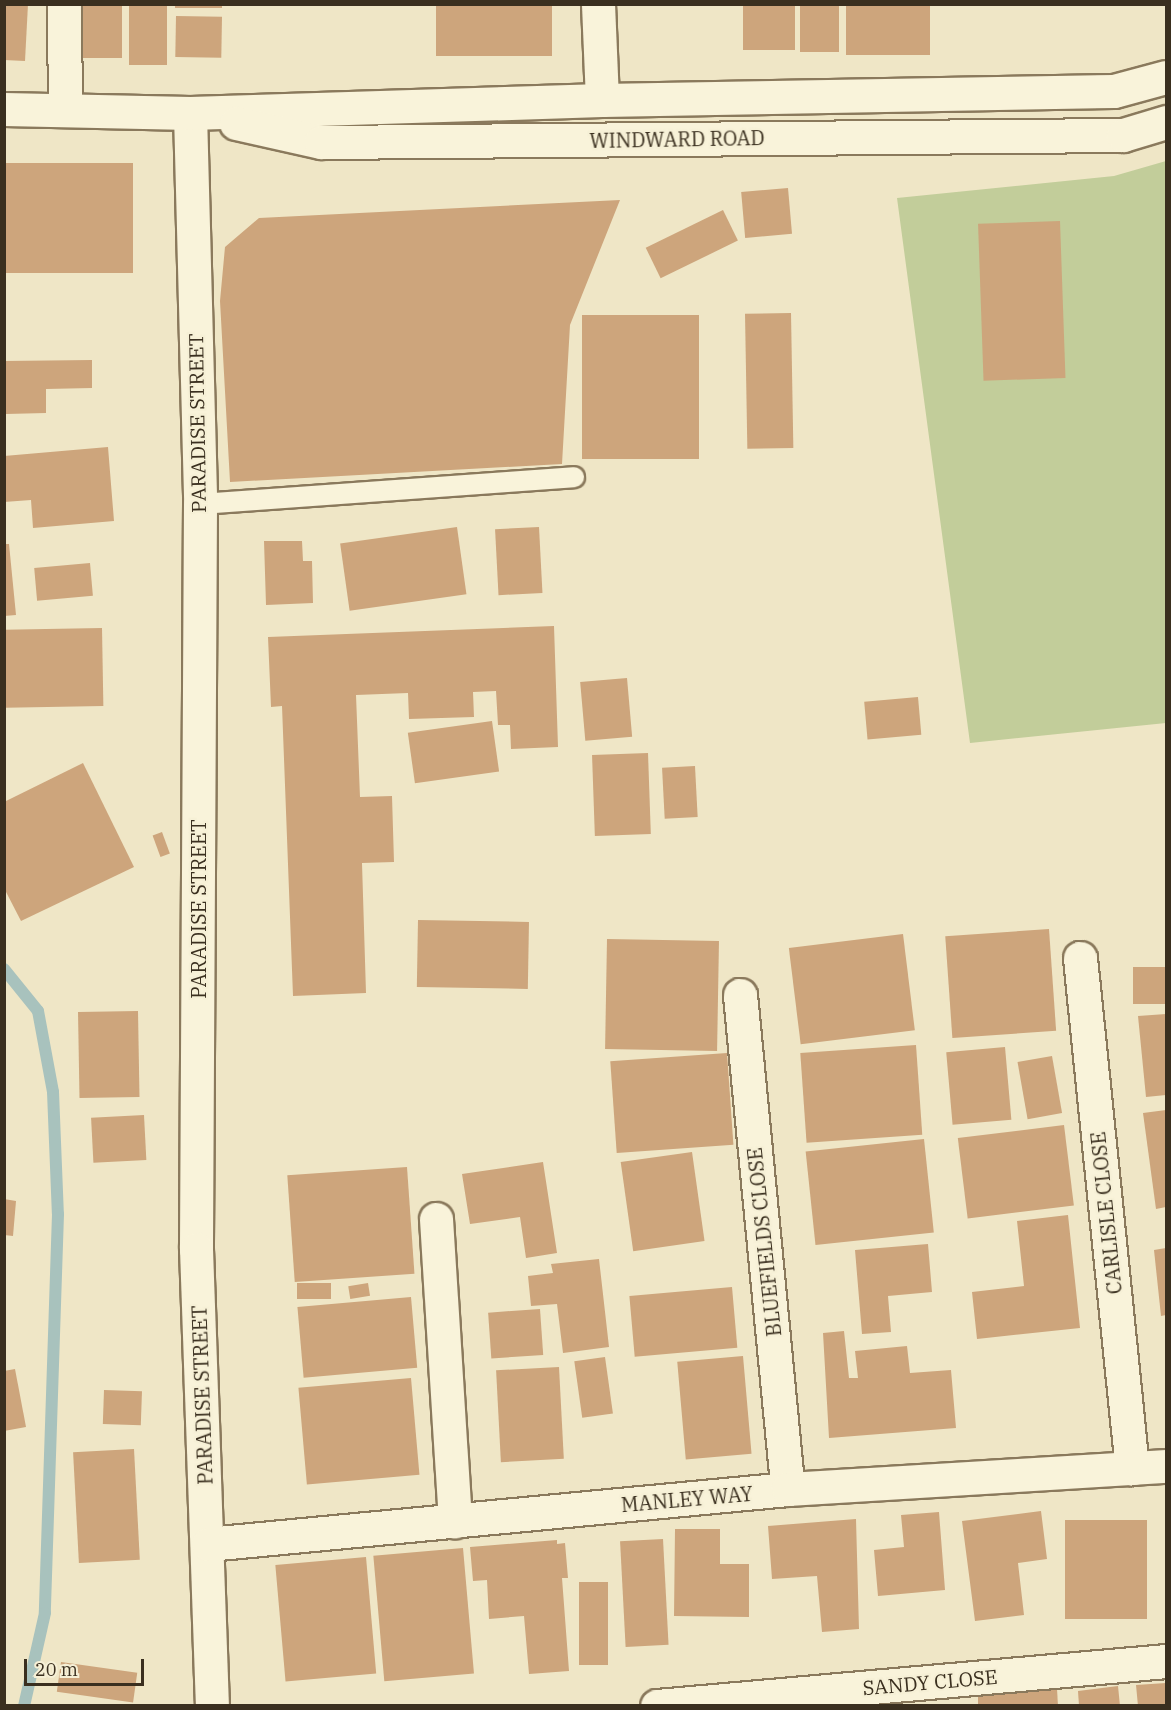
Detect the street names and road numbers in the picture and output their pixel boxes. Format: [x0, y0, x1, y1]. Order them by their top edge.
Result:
street label: WINDWARD ROAD [589, 125, 765, 153]
street label: PARADISE STREET [183, 333, 211, 513]
street label: PARADISE STREET [186, 819, 210, 999]
street label: CARLISLE CLOSE [1086, 1131, 1126, 1295]
street label: BLUEFIELDS CLOSE [742, 1146, 786, 1338]
street label: PARADISE STREET [187, 1305, 217, 1485]
street label: MANLEY WAY [620, 1481, 754, 1517]
street label: SANDY CLOSE [862, 1664, 998, 1700]

